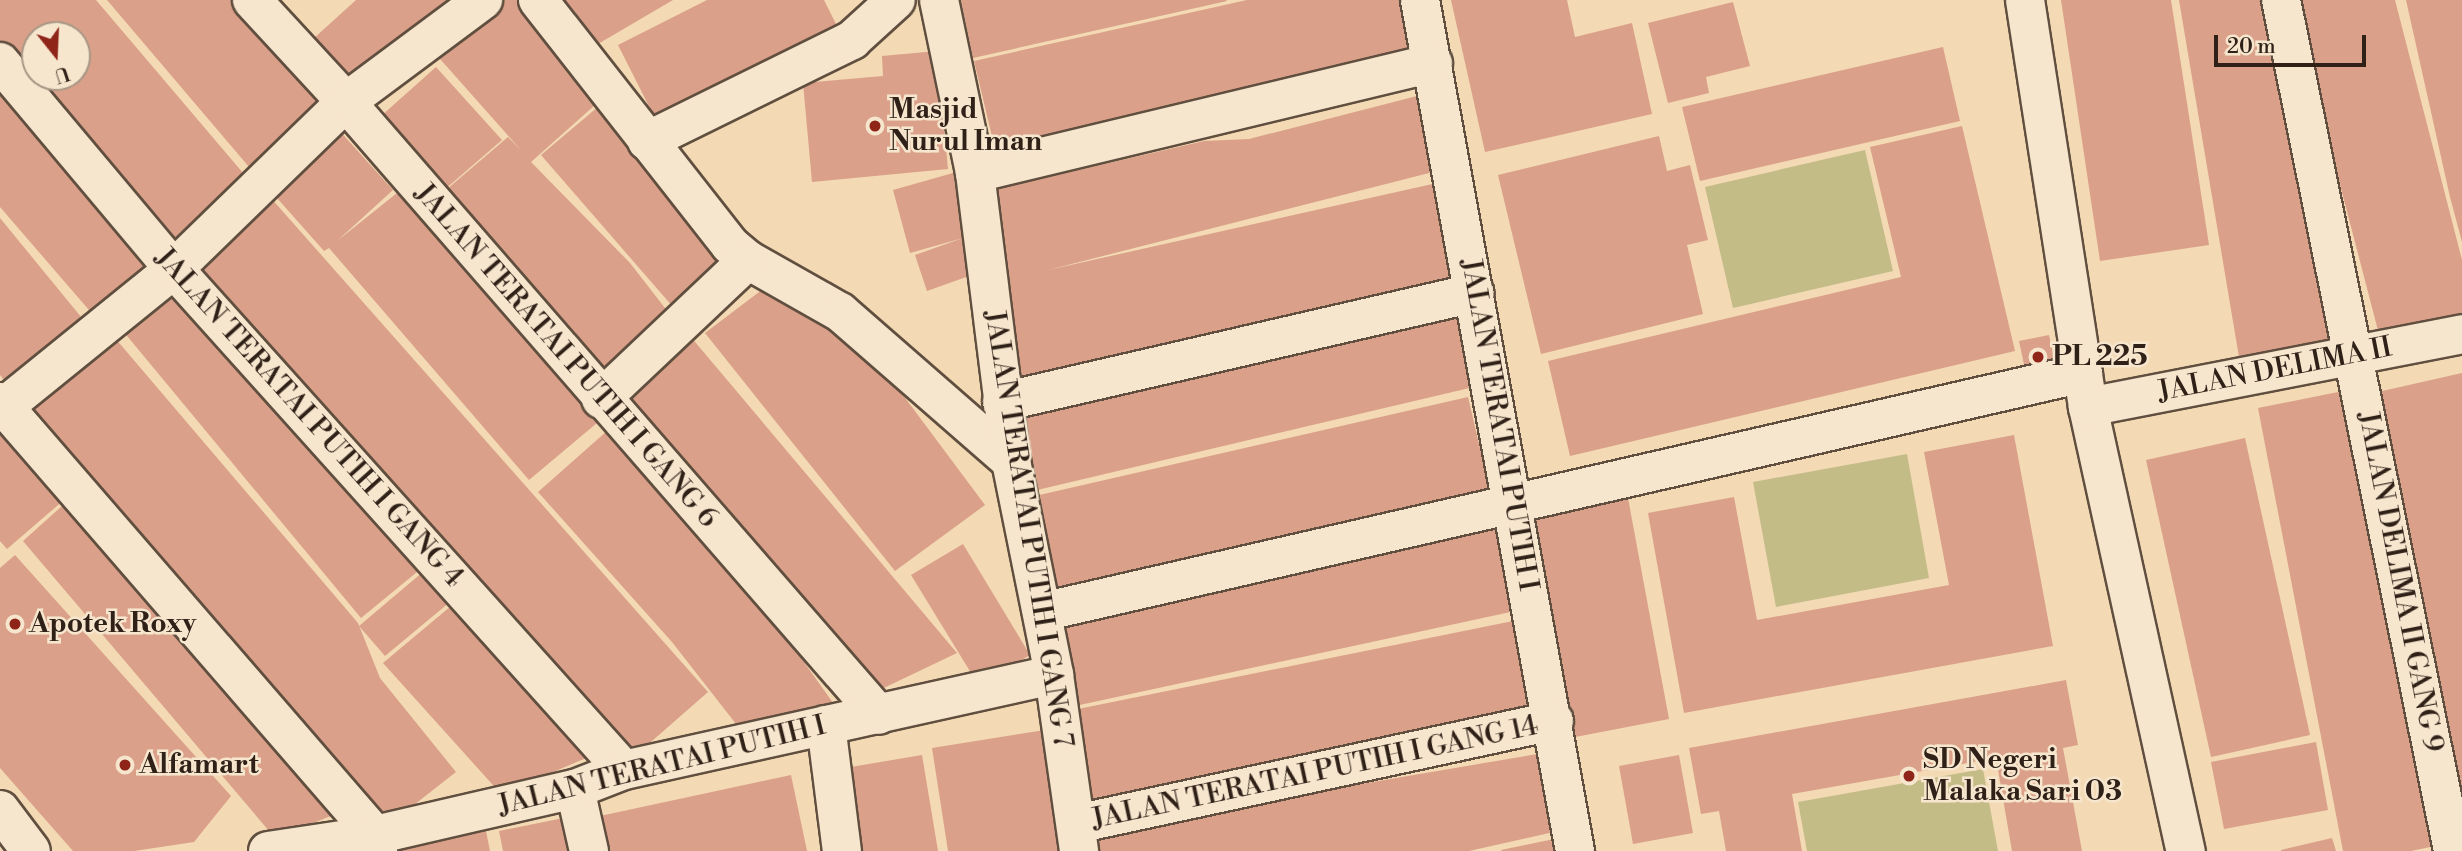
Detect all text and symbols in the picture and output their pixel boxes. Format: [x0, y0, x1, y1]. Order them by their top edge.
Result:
north arrow [21, 21, 91, 91]
scale bar [2217, 21, 2369, 65]
text: 20 m [2227, 34, 2276, 60]
text: U [51, 60, 73, 88]
place label: Masjid Nurul Iman [889, 93, 1042, 159]
marker: Masjid Nurul Iman [867, 118, 883, 134]
street label: JALAN TERATAI PUTIH I GANG 6 [407, 177, 725, 535]
street label: JALAN TERATAI PUTIH I GANG 4 [148, 242, 470, 594]
street label: JALAN TERATAI PUTIH I [1453, 256, 1545, 594]
street label: JALAN TERATAI PUTIH I GANG 7 [977, 308, 1079, 750]
street label: JALAN DELIMA II [2155, 331, 2395, 409]
place label: PL 225 [2052, 340, 2148, 374]
marker: PL 225 [2030, 349, 2046, 365]
street label: JALAN DELIMA II GANG 9 [2351, 409, 2449, 755]
place label: Apotek Roxy [29, 607, 196, 641]
marker: Apotek Roxy [7, 616, 23, 632]
street label: JALAN TERATAI PUTIH I [495, 709, 829, 823]
street label: JALAN TERATAI PUTIH I GANG 14 [1089, 709, 1541, 837]
place label: SD Negeri Malaka Sari 03 [1923, 743, 2122, 809]
place label: Alfamart [139, 748, 259, 782]
marker: Alfamart [117, 757, 133, 773]
marker: SD Negeri Malaka Sari 03 [1901, 768, 1917, 784]

